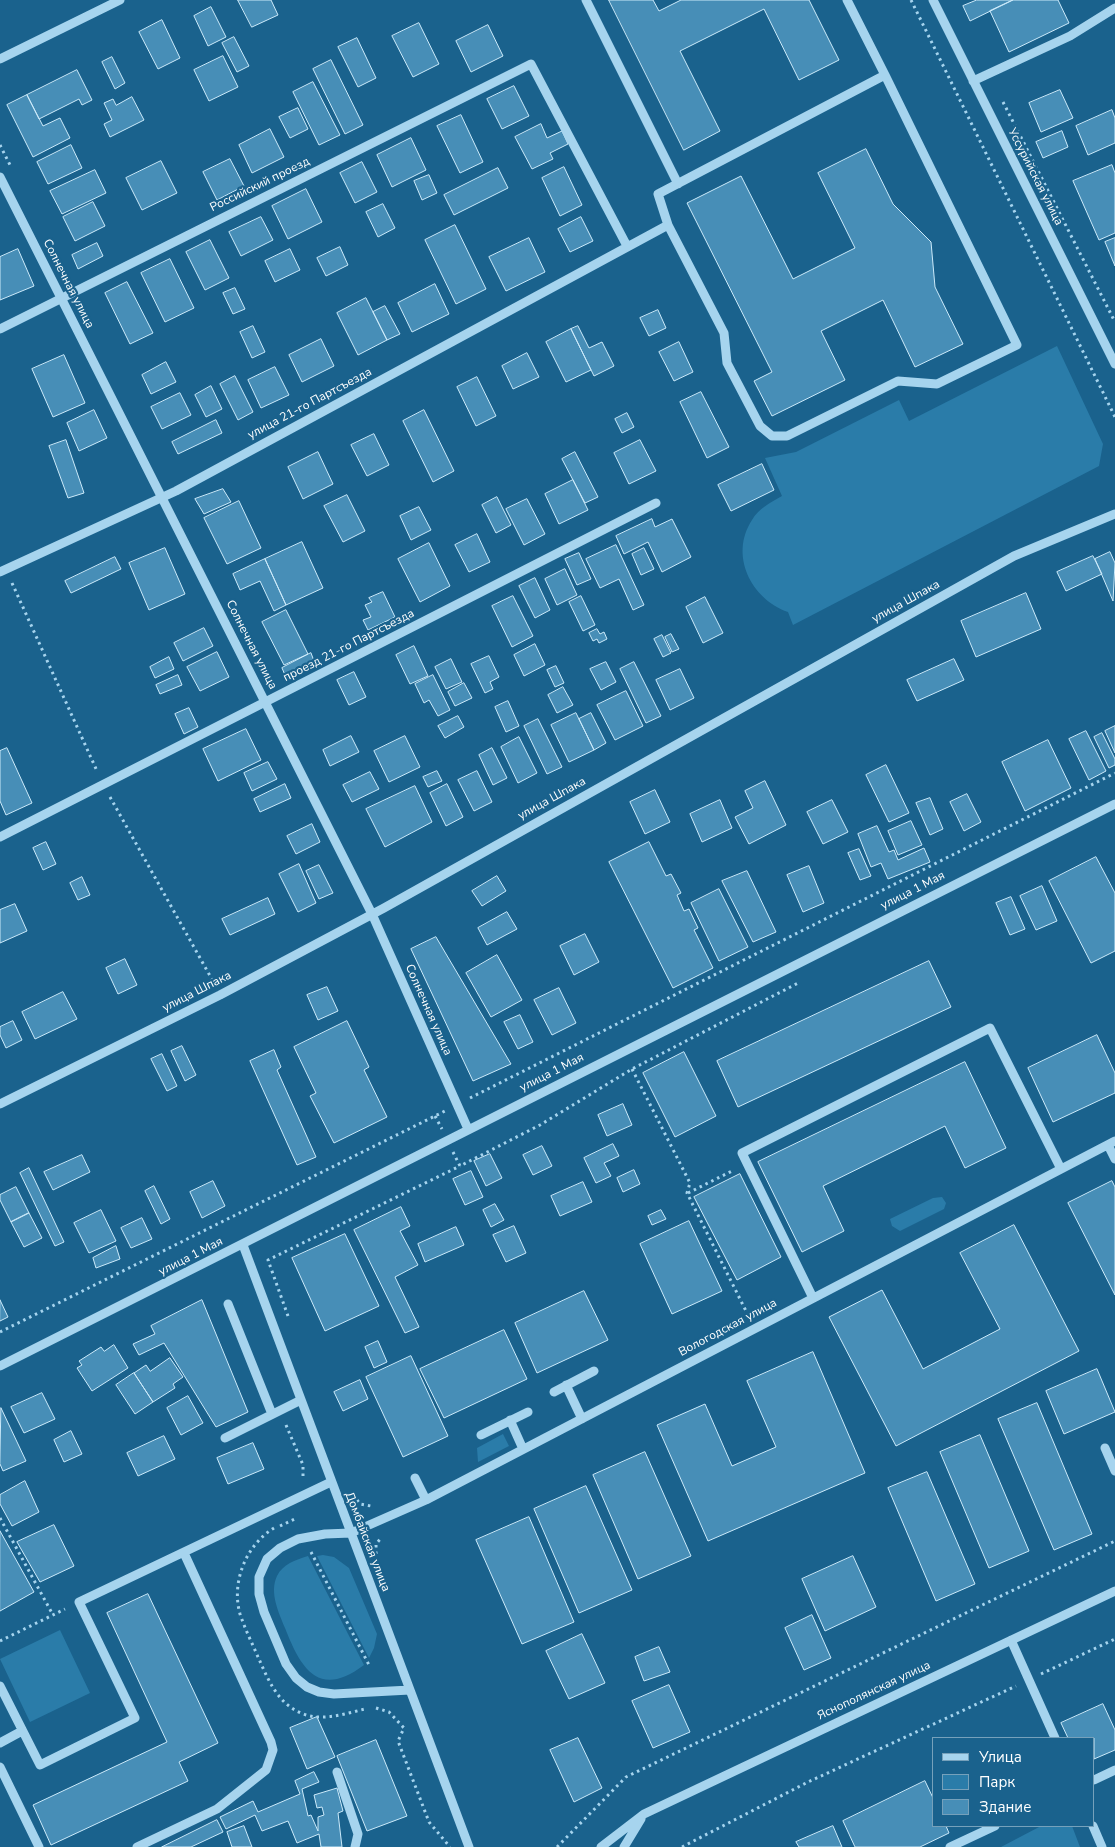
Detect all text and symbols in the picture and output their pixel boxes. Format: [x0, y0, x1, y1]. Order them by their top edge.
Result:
street label: Уссурийская улица [1004, 126, 1066, 228]
street label: Российский проезд [208, 155, 312, 215]
street label: Солнечная улица [39, 237, 97, 331]
street label: улица 21-го Партсъезда [246, 365, 374, 443]
street label: улица Шпака [870, 577, 942, 627]
street label: Солнечная улица [222, 598, 280, 692]
street label: проезд 21-го Партсъезда [281, 607, 417, 685]
street label: улица Шпака [516, 774, 588, 824]
street label: улица 1 Мая [879, 869, 947, 913]
street label: Солнечная улица [401, 962, 455, 1058]
street label: улица Шпака [160, 968, 234, 1016]
street label: улица 1 Мая [518, 1051, 586, 1095]
street label: улица 1 Мая [157, 1235, 225, 1279]
street label: Вологодская улица [676, 1296, 780, 1360]
street label: Домбайская улица [341, 1490, 393, 1594]
street label: Яснополянская улица [815, 1658, 933, 1724]
legend [932, 1737, 1095, 1827]
text: Улица [979, 1747, 1022, 1767]
text: Парк [979, 1772, 1015, 1792]
text: Здание [979, 1797, 1031, 1817]

